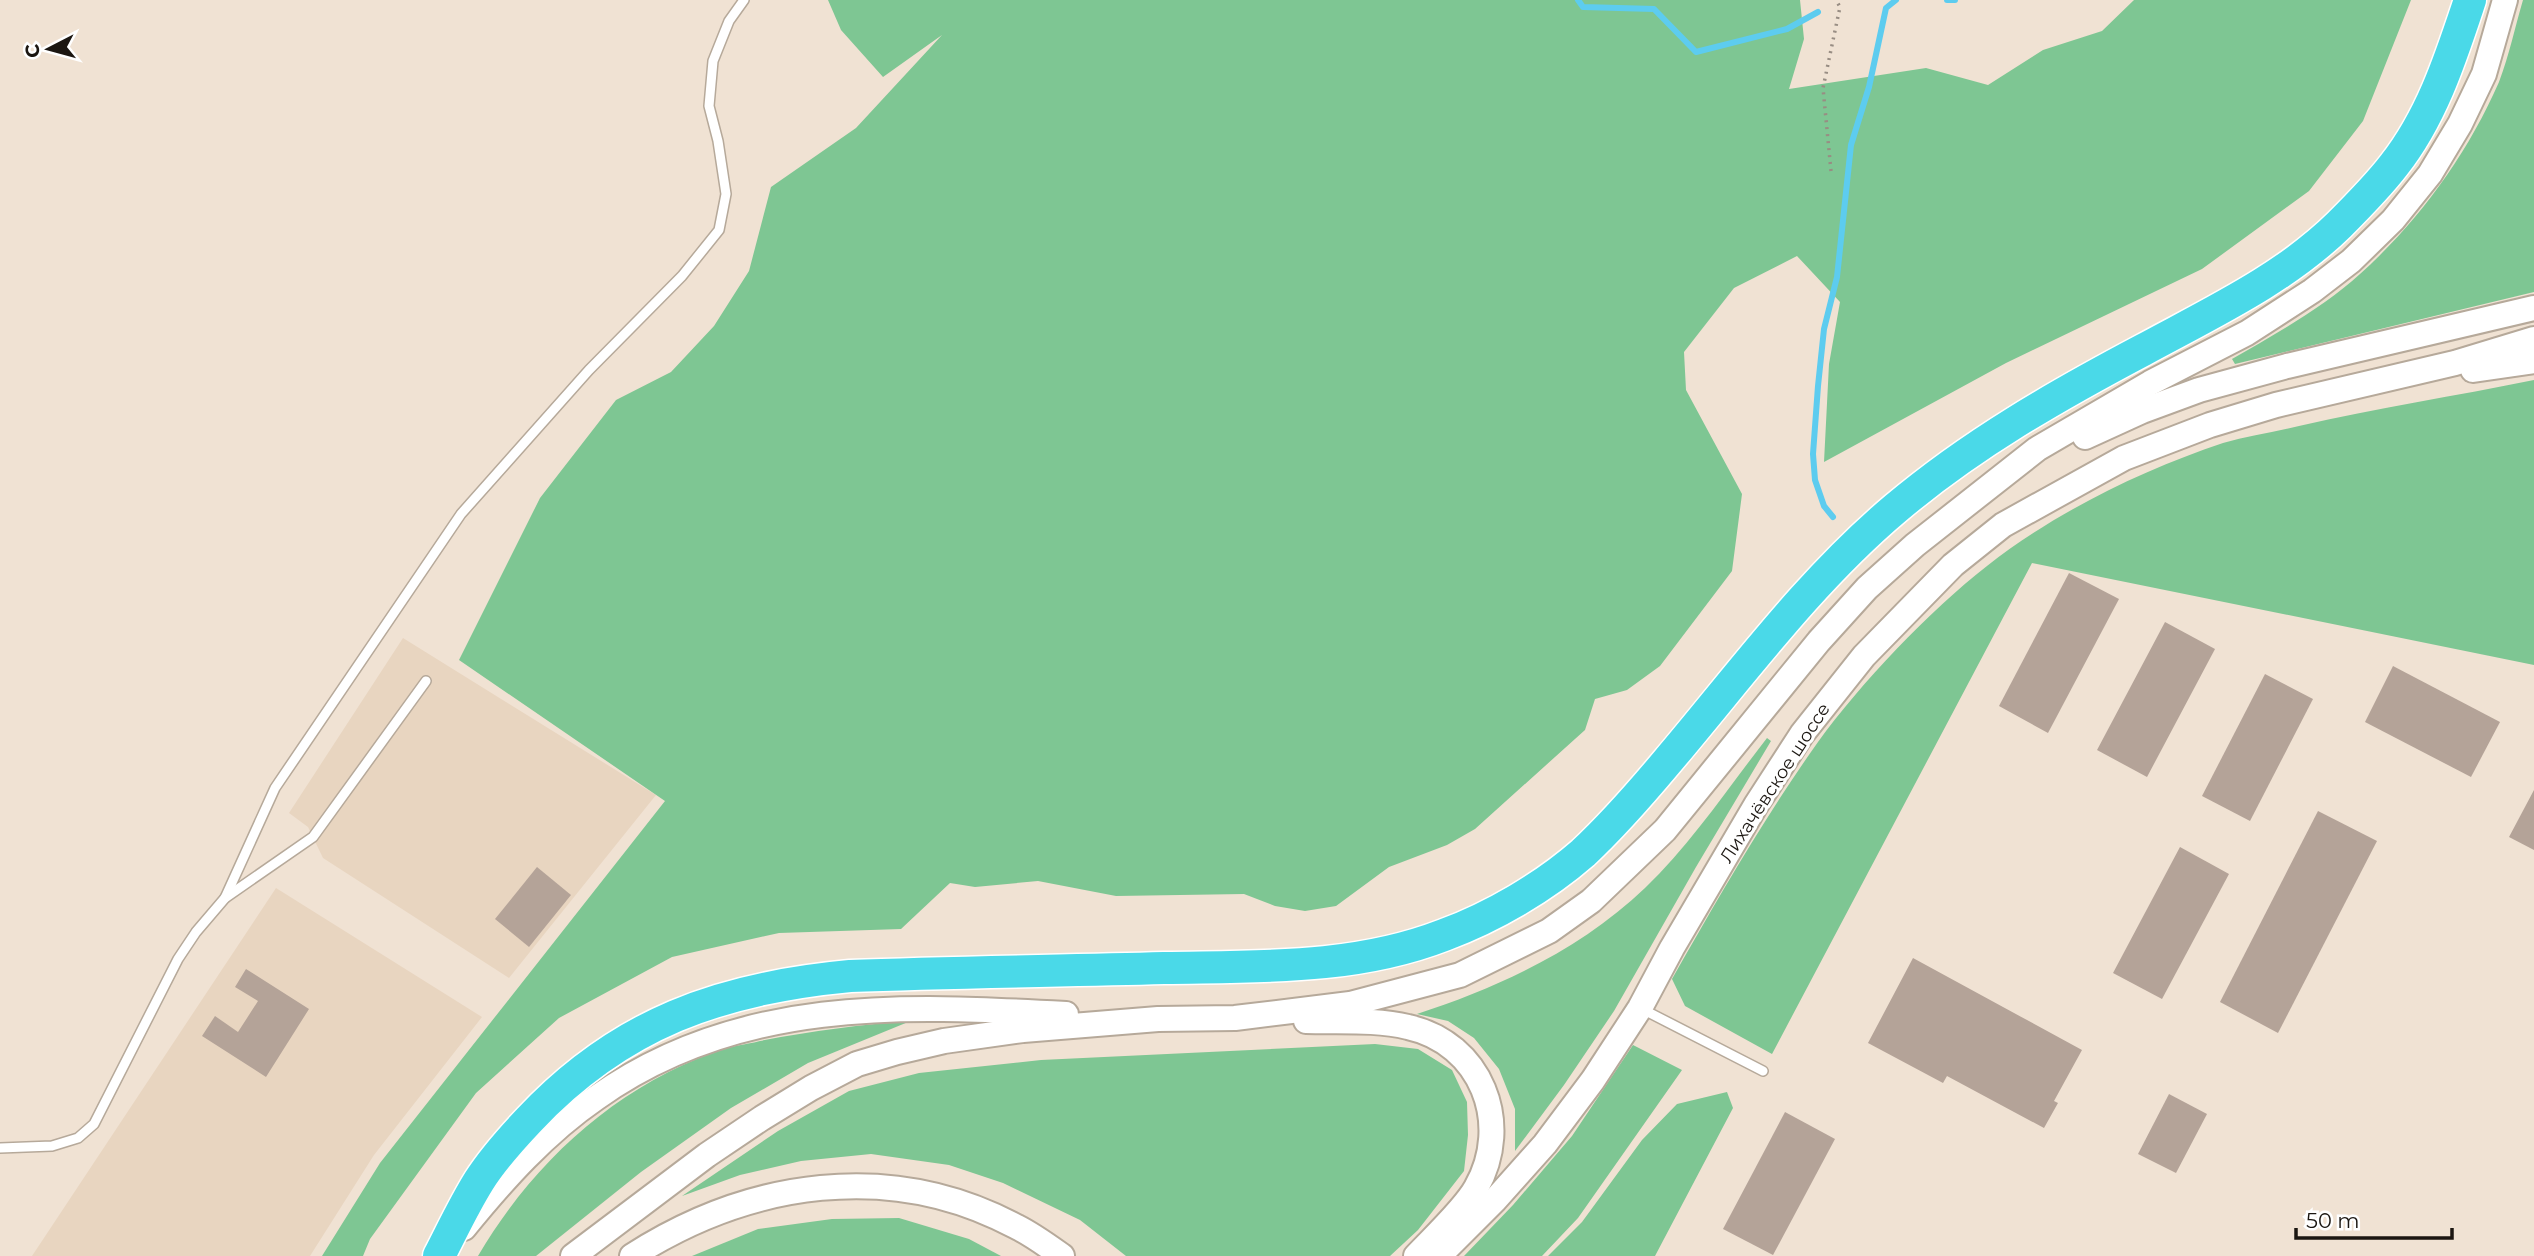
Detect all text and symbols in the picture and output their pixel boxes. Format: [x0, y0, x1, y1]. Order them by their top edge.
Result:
north arrow [14, 14, 84, 84]
text: С [20, 42, 45, 59]
street label: Лихачёвское шоссе [1715, 699, 1835, 867]
scale bar [2296, 1196, 2452, 1240]
text: 50 m [2306, 1208, 2360, 1233]

